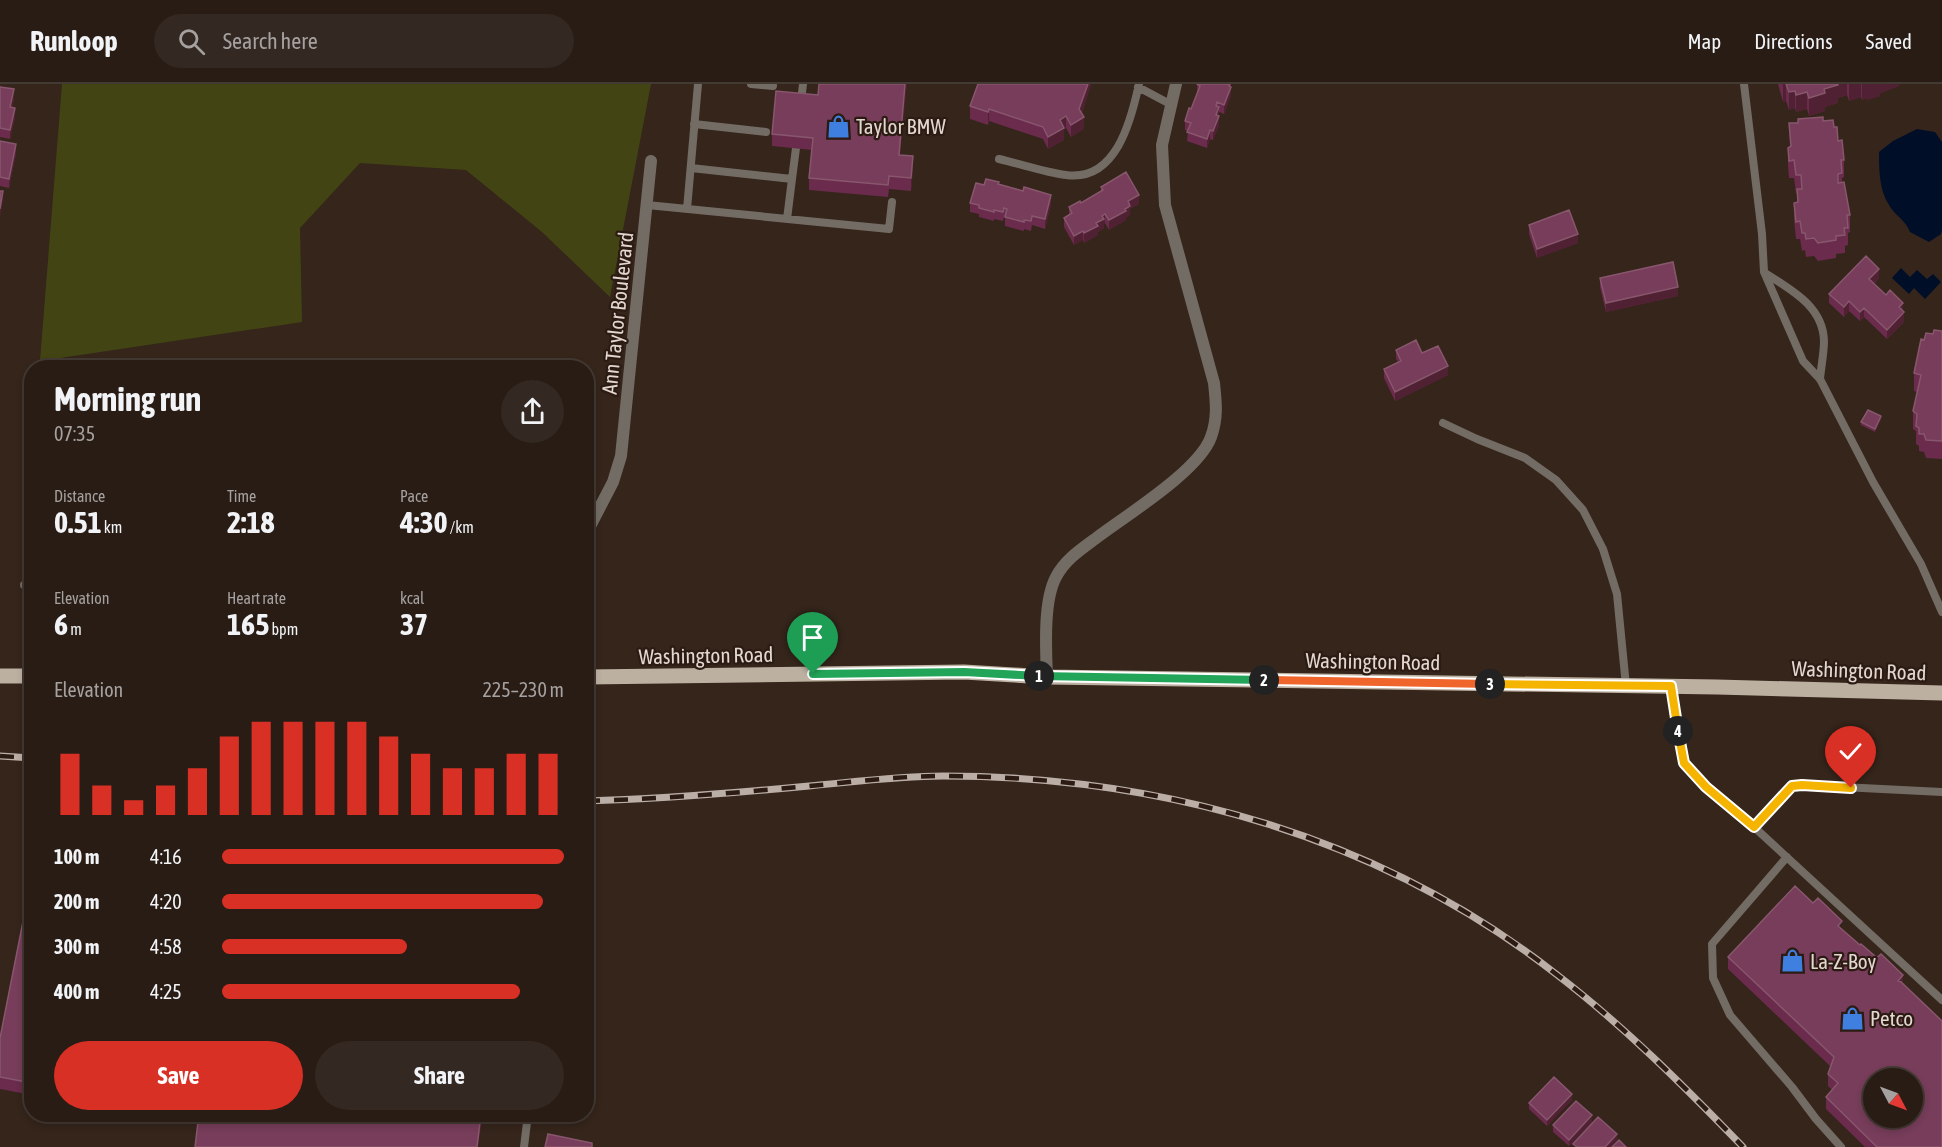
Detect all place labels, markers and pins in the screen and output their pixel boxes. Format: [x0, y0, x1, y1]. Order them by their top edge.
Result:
shop icon: Taylor BMW [825, 113, 851, 139]
place label: Taylor BMW [856, 114, 946, 138]
pin [787, 612, 838, 674]
pin: 1 [1024, 661, 1054, 691]
pin: 2 [1249, 665, 1279, 695]
pin: 3 [1475, 669, 1505, 699]
pin: 4 [1663, 716, 1693, 746]
pin [1825, 726, 1876, 788]
shop icon: La-Z-Boy [1779, 948, 1805, 974]
place label: La-Z-Boy [1810, 949, 1876, 973]
shop icon: Petco [1839, 1005, 1865, 1031]
place label: Petco [1870, 1006, 1913, 1030]

